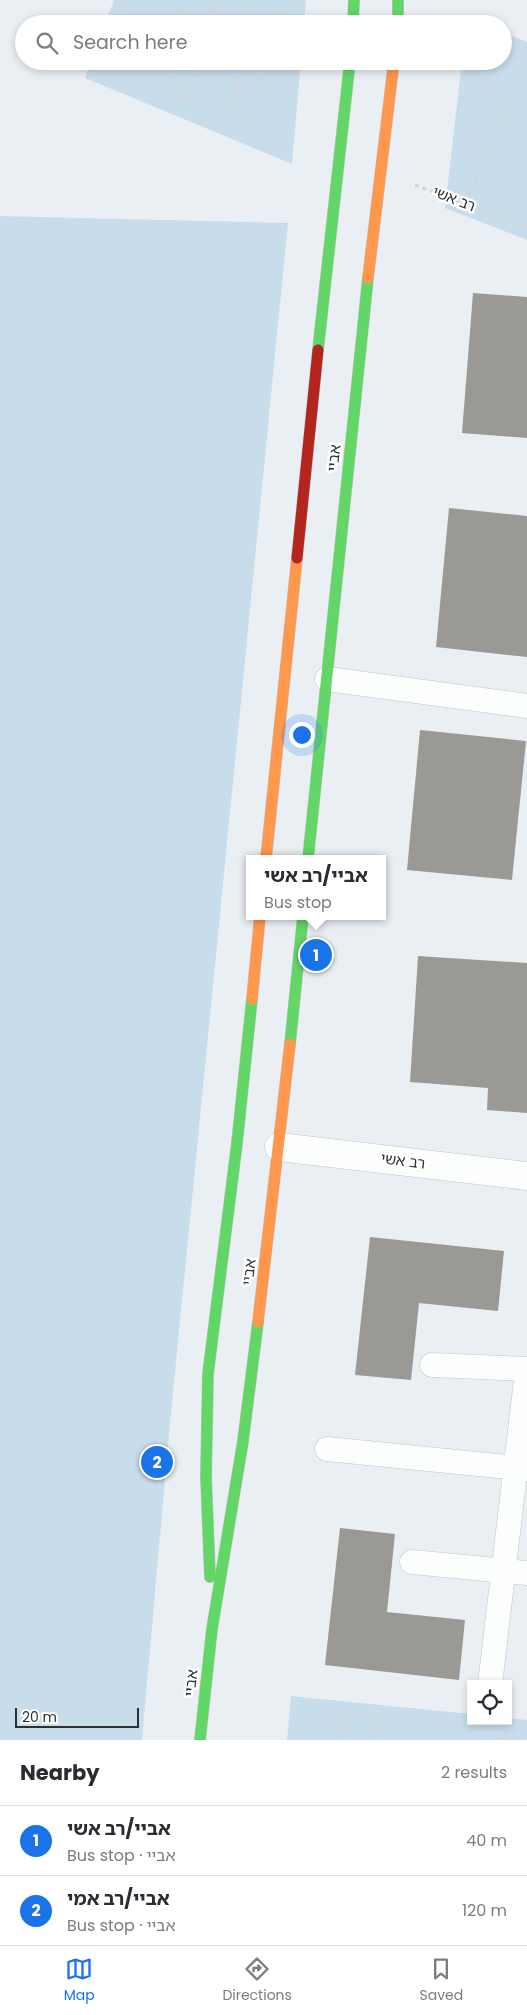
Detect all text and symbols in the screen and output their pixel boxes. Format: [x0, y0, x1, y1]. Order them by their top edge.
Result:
search box [15, 15, 512, 70]
icon: search [33, 29, 61, 57]
text: Search here [73, 29, 187, 56]
street label: רב אשי [430, 181, 479, 216]
street label: אביי [322, 443, 345, 472]
your location [289, 722, 315, 748]
popup [246, 855, 386, 920]
text: אביי/רב אשי [264, 862, 368, 889]
text: Bus stop [264, 891, 332, 914]
pin: 1 [300, 936, 332, 974]
street label: רב אשי [380, 1147, 426, 1174]
street label: אביי [236, 1257, 261, 1287]
pin: 2 [141, 1443, 173, 1481]
street label: אביי [179, 1668, 202, 1697]
map controls [467, 1680, 512, 1725]
button: locate [467, 1680, 512, 1725]
scale bar [15, 1705, 139, 1728]
text: 20 m [22, 1707, 57, 1727]
text: Nearby [20, 1758, 100, 1787]
text: 2 results [441, 1761, 507, 1784]
text: אביי/רב אשי [67, 1815, 171, 1842]
text: 1 [33, 1829, 39, 1852]
text: 40 m [466, 1829, 507, 1852]
text: Bus stop · אביי [67, 1844, 176, 1867]
text: אביי/רב אמי [67, 1885, 170, 1912]
text: 2 [31, 1899, 41, 1922]
text: 120 m [462, 1899, 507, 1922]
text: Bus stop · אביי [67, 1914, 176, 1937]
tab: Map [64, 1955, 95, 2006]
tab: Directions [222, 1955, 292, 2006]
tab: Saved [419, 1955, 463, 2006]

